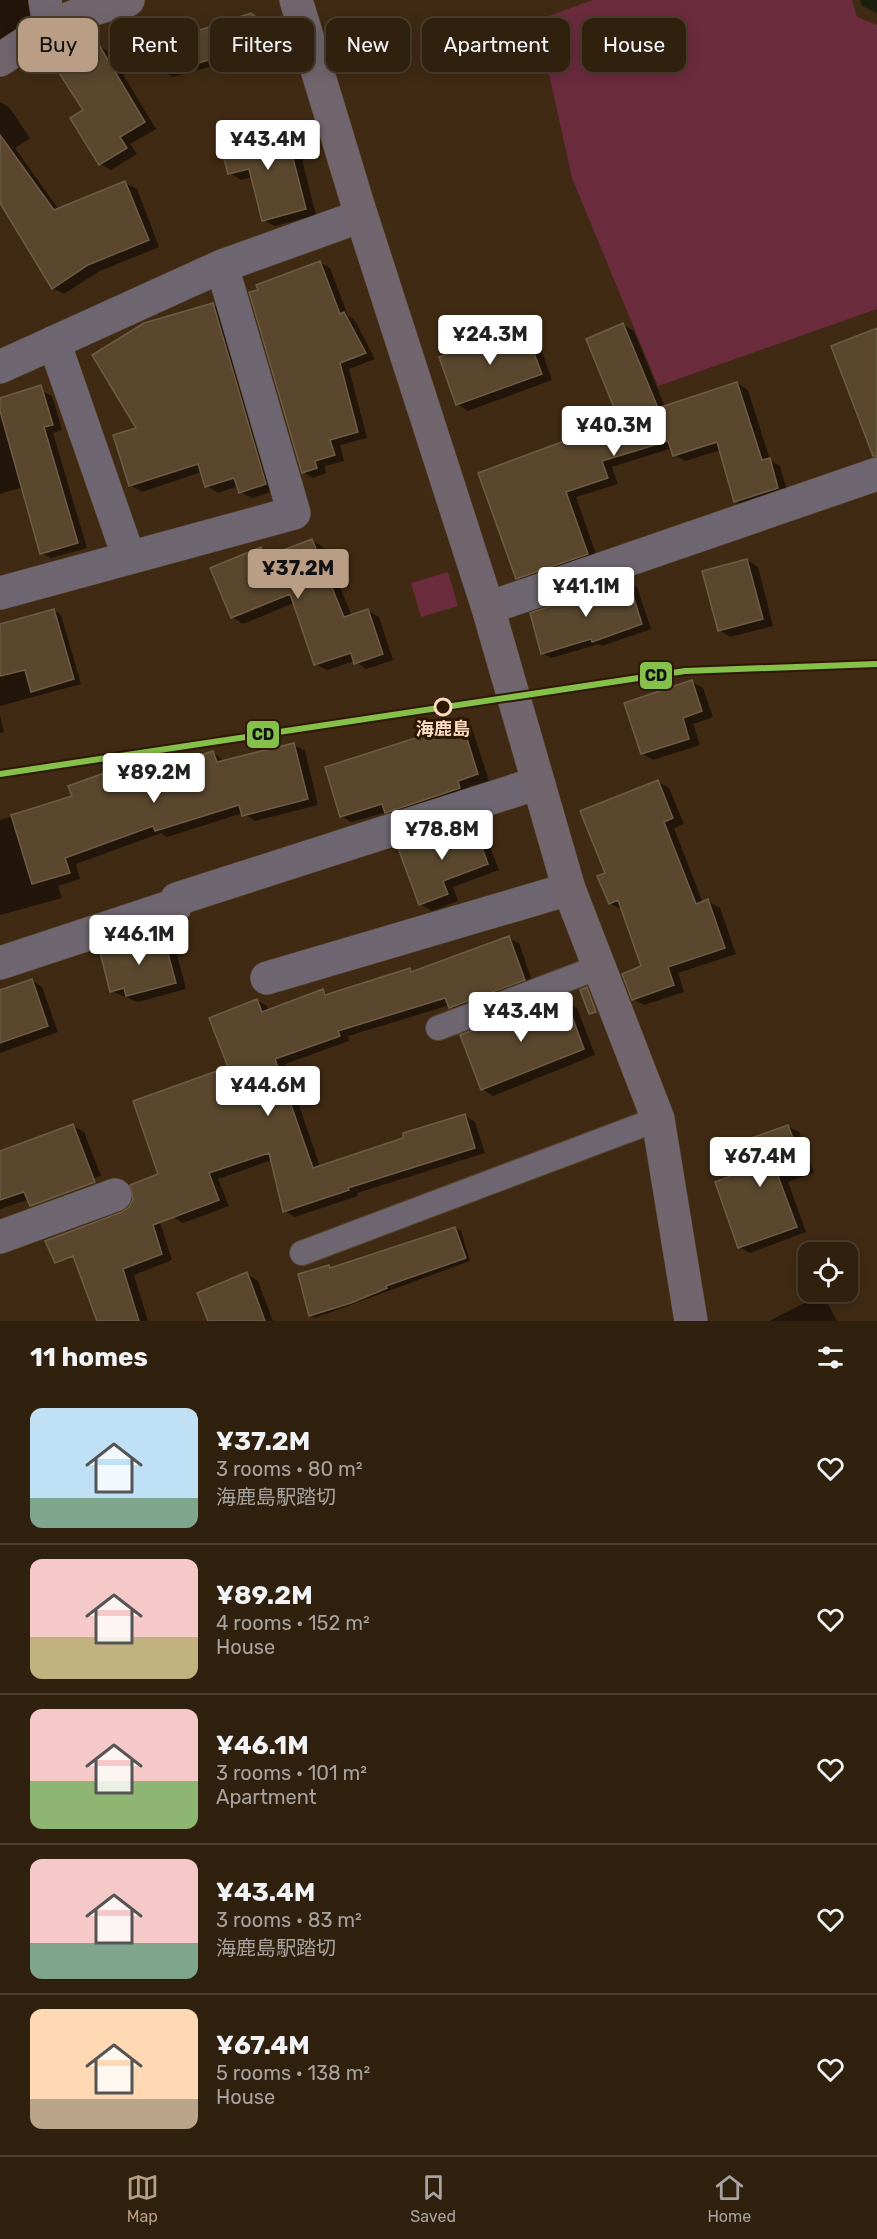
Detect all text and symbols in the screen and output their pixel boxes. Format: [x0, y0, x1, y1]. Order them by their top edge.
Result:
chip: Buy [18, 18, 98, 72]
chip: Rent [110, 18, 198, 72]
chip: Filters [210, 18, 314, 72]
chip: New [326, 18, 410, 72]
chip: Apartment [422, 18, 570, 72]
chip: House [582, 18, 686, 72]
pin: ¥43.4M [219, 120, 317, 171]
text: ¥43.4M [230, 127, 306, 151]
pin: ¥24.3M [441, 315, 539, 366]
text: ¥24.3M [452, 322, 528, 346]
pin: ¥40.3M [565, 406, 663, 457]
text: ¥40.3M [576, 413, 652, 437]
pin: ¥37.2M [249, 549, 347, 600]
text: ¥37.2M [262, 556, 334, 580]
pin: ¥41.1M [537, 567, 635, 618]
text: ¥41.1M [552, 574, 620, 598]
line badge: CD [639, 661, 673, 690]
text: CD [645, 666, 667, 685]
marker: 海鹿島 [434, 698, 452, 716]
place label: 海鹿島 [416, 718, 470, 740]
line badge: CD [246, 720, 280, 749]
text: CD [252, 725, 274, 744]
pin: ¥89.2M [105, 753, 203, 804]
text: ¥89.2M [117, 760, 191, 784]
pin: ¥78.8M [393, 810, 491, 861]
text: ¥78.8M [405, 817, 479, 841]
pin: ¥46.1M [90, 915, 188, 966]
text: ¥46.1M [103, 922, 175, 946]
pin: ¥43.4M [472, 992, 570, 1043]
text: ¥43.4M [483, 999, 559, 1023]
pin: ¥44.6M [219, 1066, 317, 1117]
text: ¥44.6M [230, 1073, 306, 1097]
pin: ¥67.4M [711, 1137, 809, 1188]
text: ¥67.4M [724, 1144, 796, 1168]
map controls [798, 1242, 858, 1302]
button: locate [798, 1242, 858, 1302]
icon: filters [814, 1341, 847, 1374]
text: 11 homes [30, 1342, 148, 1373]
text: ¥37.2M [216, 1426, 310, 1457]
icon: home [78, 1432, 150, 1504]
icon: heart [814, 1452, 847, 1485]
text: 3 rooms · 80 m² [216, 1457, 363, 1481]
text: 海鹿島駅踏切 [216, 1485, 336, 1509]
text: ¥89.2M [216, 1580, 313, 1611]
icon: home [78, 1583, 150, 1655]
icon: heart [814, 1603, 847, 1636]
text: 4 rooms · 152 m² [216, 1611, 370, 1635]
text: House [216, 1635, 275, 1659]
text: ¥46.1M [216, 1730, 309, 1761]
icon: home [78, 1733, 150, 1805]
icon: heart [814, 1753, 847, 1786]
text: 3 rooms · 101 m² [216, 1761, 367, 1785]
text: Apartment [216, 1785, 317, 1809]
text: ¥43.4M [216, 1877, 315, 1908]
icon: home [78, 1883, 150, 1955]
icon: heart [814, 1903, 847, 1936]
text: 3 rooms · 83 m² [216, 1908, 362, 1932]
text: 海鹿島駅踏切 [216, 1936, 336, 1960]
text: ¥67.4M [216, 2030, 310, 2061]
icon: home [78, 2033, 150, 2105]
icon: heart [814, 2053, 847, 2086]
text: 5 rooms · 138 m² [216, 2061, 370, 2085]
text: House [216, 2085, 275, 2109]
tab: Map [126, 2171, 159, 2226]
tab: Saved [410, 2171, 456, 2226]
tab: Home [707, 2171, 751, 2226]

